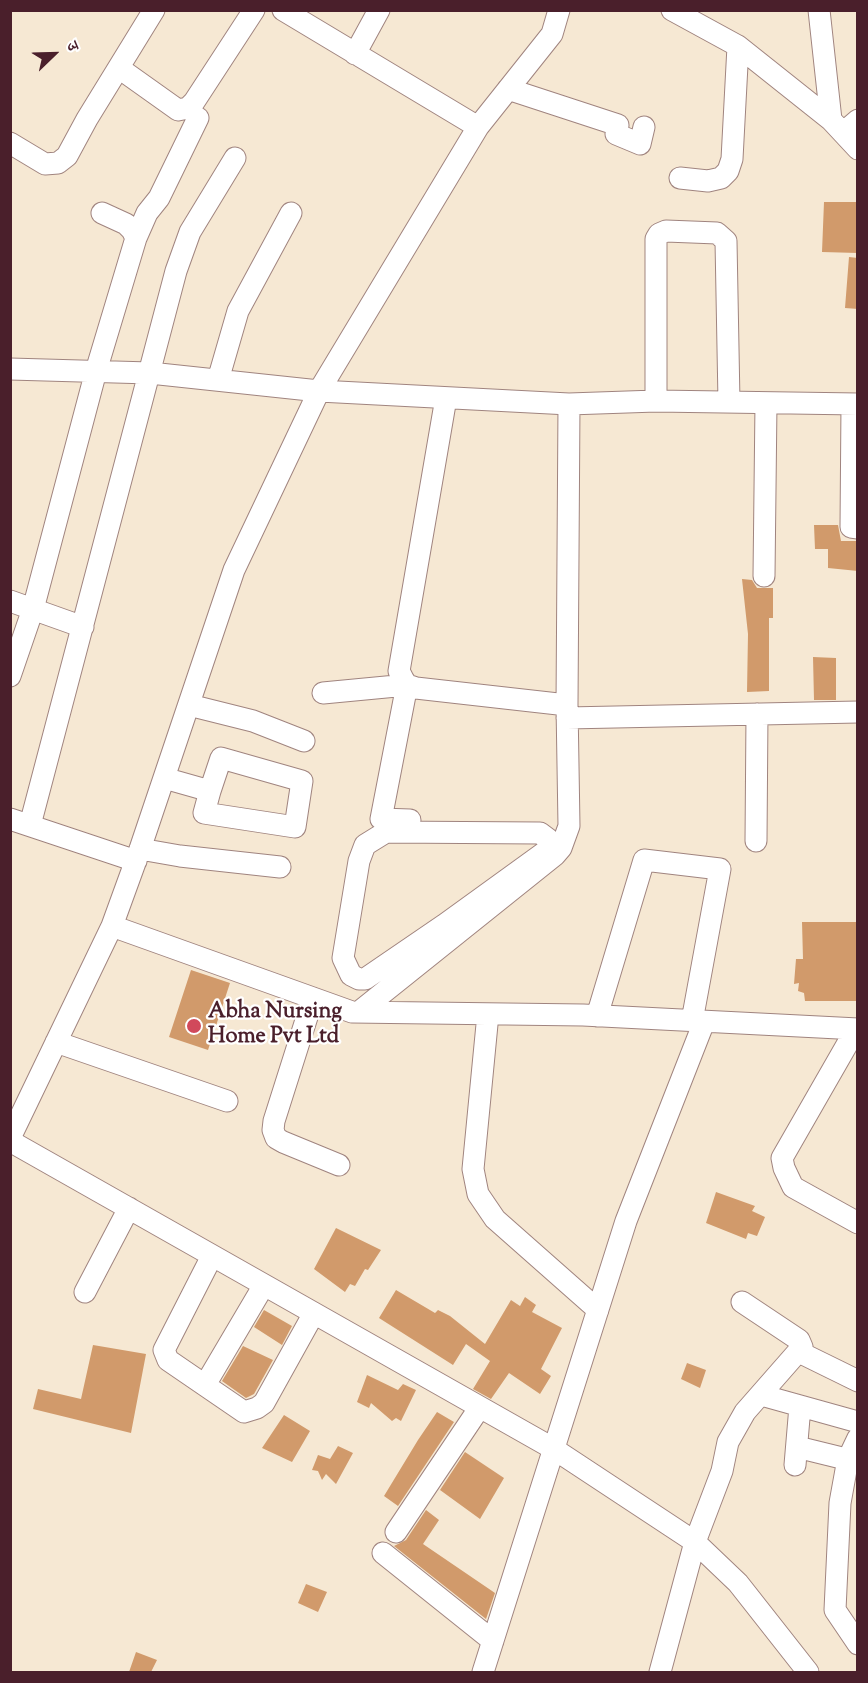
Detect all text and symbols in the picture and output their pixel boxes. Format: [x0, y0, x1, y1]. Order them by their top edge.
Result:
north arrow [24, 24, 84, 84]
text: उ [59, 39, 83, 55]
place label: Abha Nursing Home Pvt Ltd [208, 1000, 342, 1052]
marker: Abha Nursing Home Pvt Ltd [185, 1017, 203, 1035]

